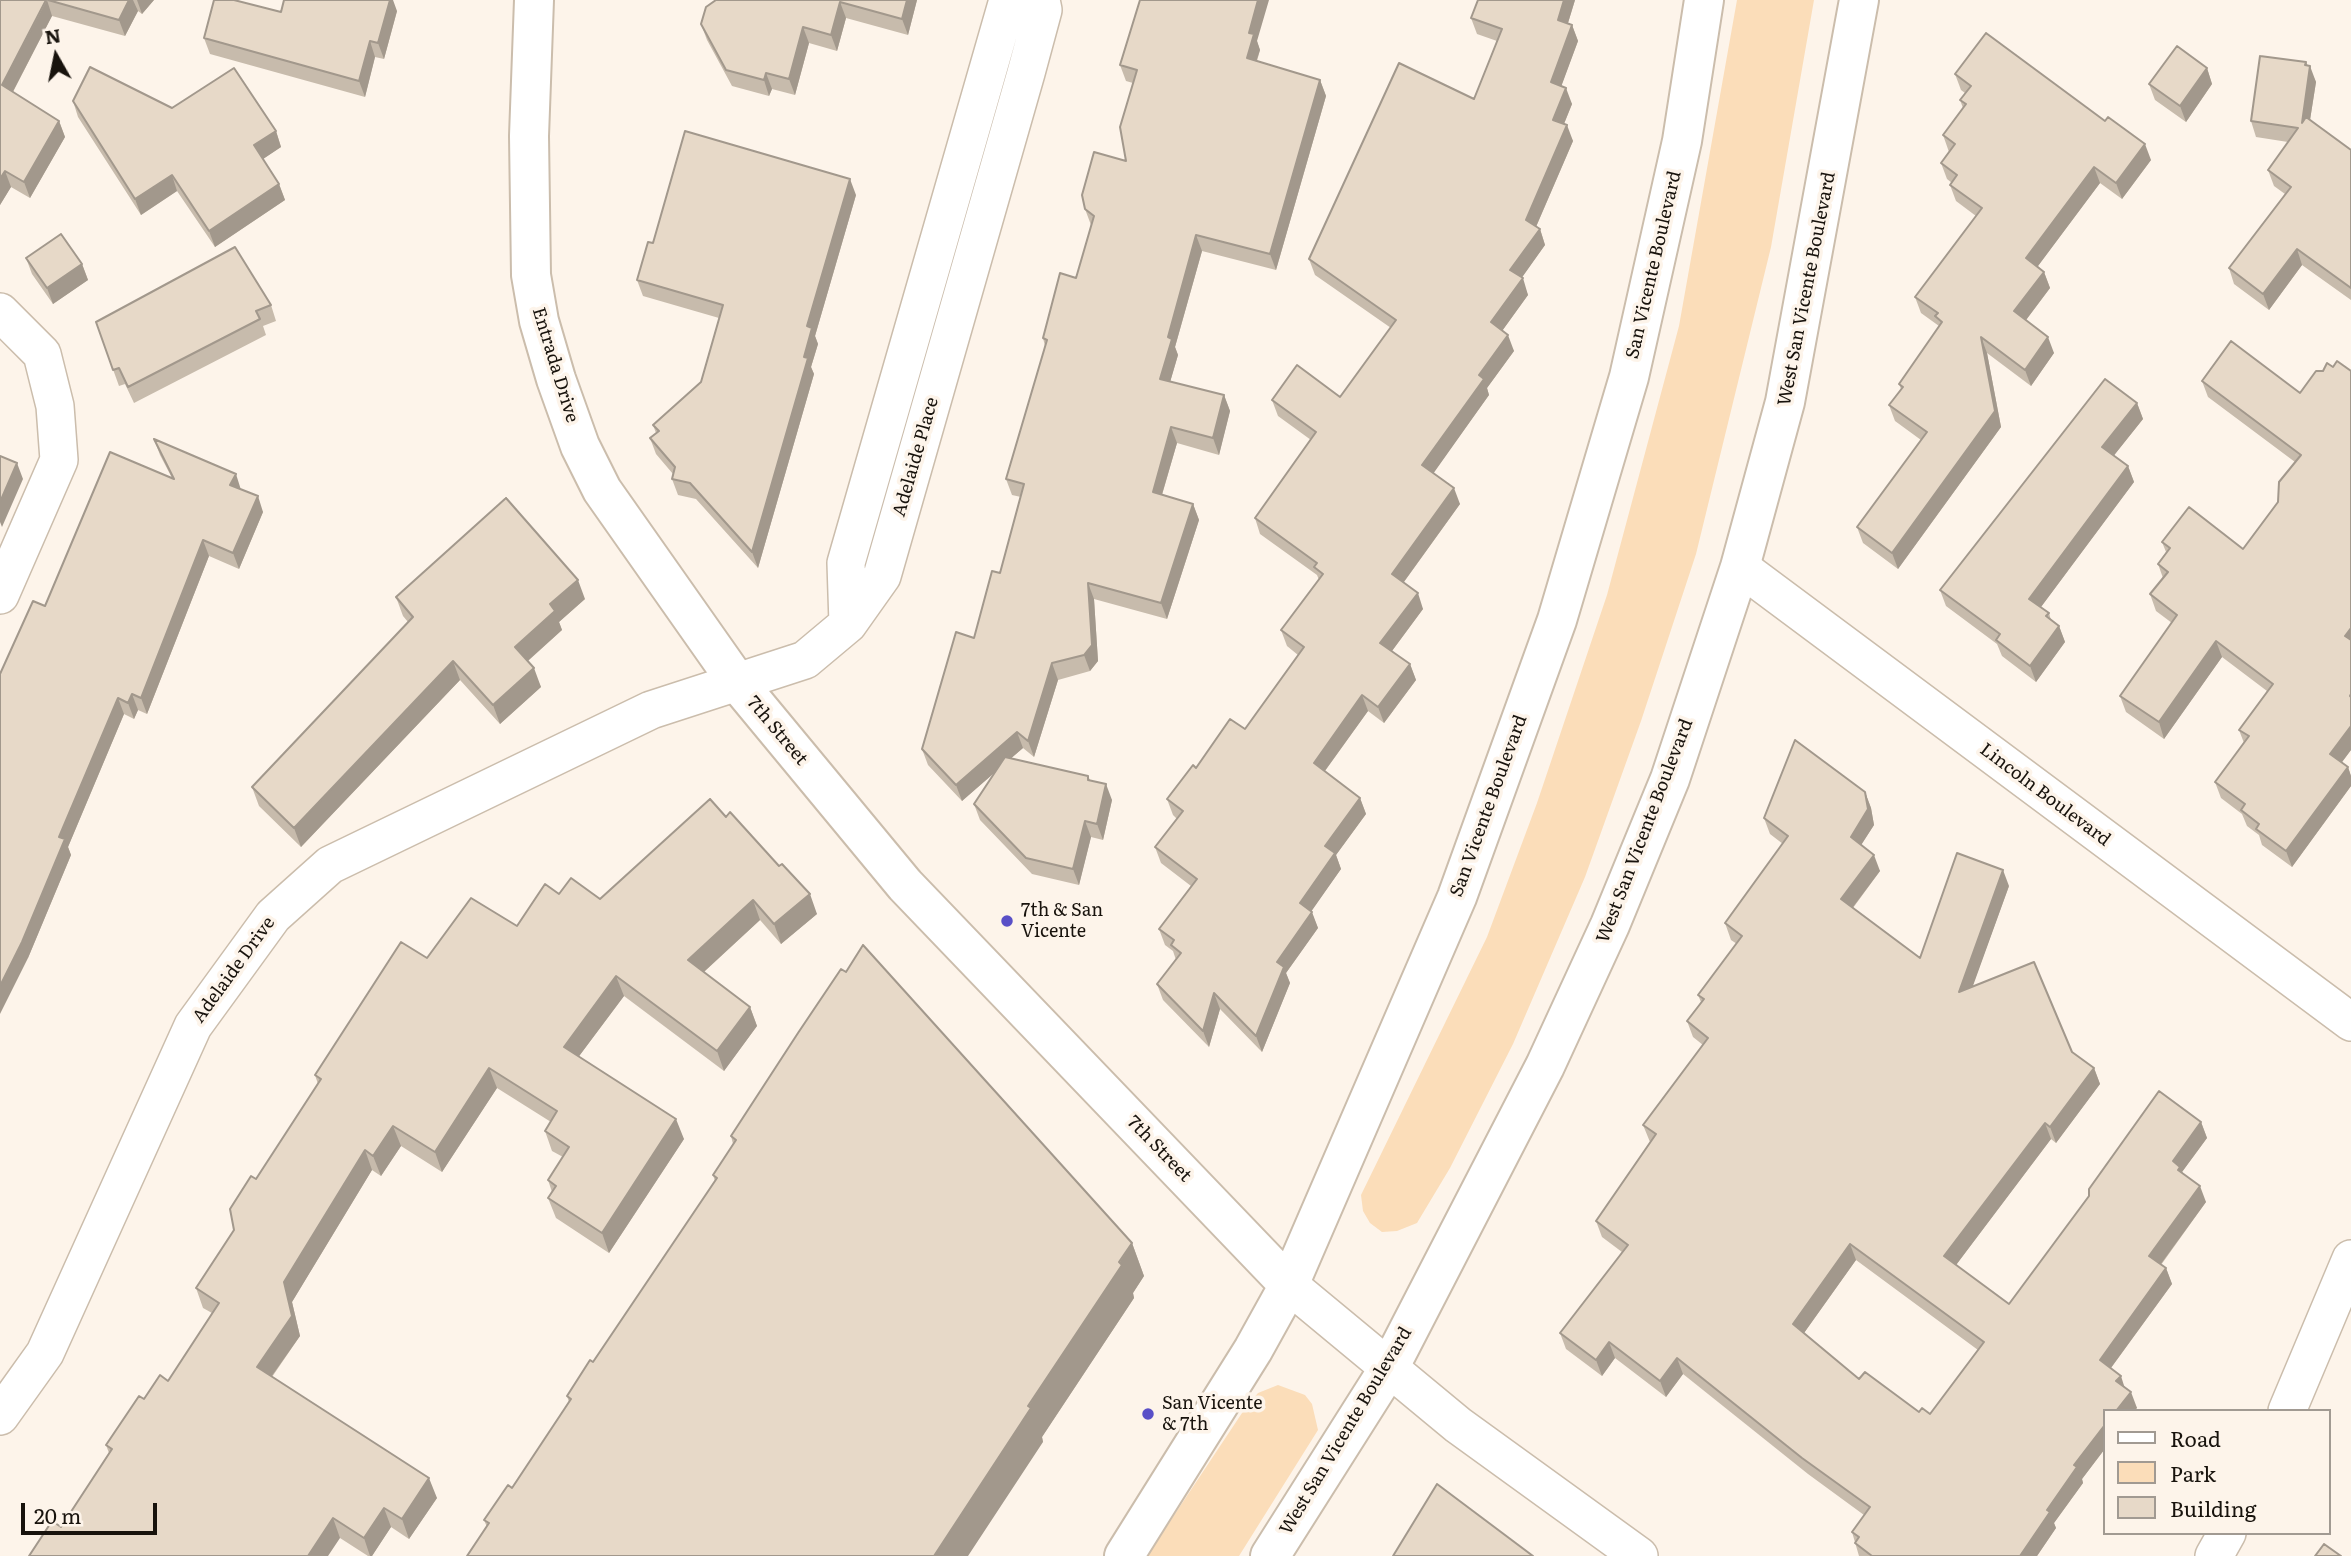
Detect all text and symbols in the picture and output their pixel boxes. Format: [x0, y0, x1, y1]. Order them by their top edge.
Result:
text: N [43, 20, 63, 50]
north arrow [21, 21, 91, 91]
street label: San Vicente Boulevard [1622, 169, 1686, 361]
street label: West San Vicente Boulevard [1774, 170, 1840, 408]
street label: Entrada Drive [527, 305, 583, 425]
street label: Adelaide Place [889, 395, 943, 519]
street label: 7th Street [742, 692, 812, 770]
street label: San Vicente Boulevard [1446, 712, 1532, 900]
street label: West San Vicente Boulevard [1592, 716, 1698, 946]
street label: Lincoln Boulevard [1975, 739, 2115, 851]
place label: 7th & San Vicente [1021, 900, 1103, 942]
street label: Adelaide Drive [188, 913, 280, 1027]
marker: 7th & San Vicente [999, 913, 1015, 929]
street label: 7th Street [1122, 1111, 1196, 1187]
street label: West San Vicente Boulevard [1275, 1323, 1417, 1539]
place label: San Vicente & 7th [1162, 1393, 1263, 1436]
marker: San Vicente & 7th [1140, 1406, 1156, 1422]
legend [2102, 1409, 2330, 1535]
text: Road [2170, 1422, 2221, 1453]
text: Park [2170, 1457, 2216, 1488]
scale bar [24, 1490, 161, 1534]
text: Building [2170, 1492, 2256, 1523]
text: 20 m [34, 1499, 81, 1530]

